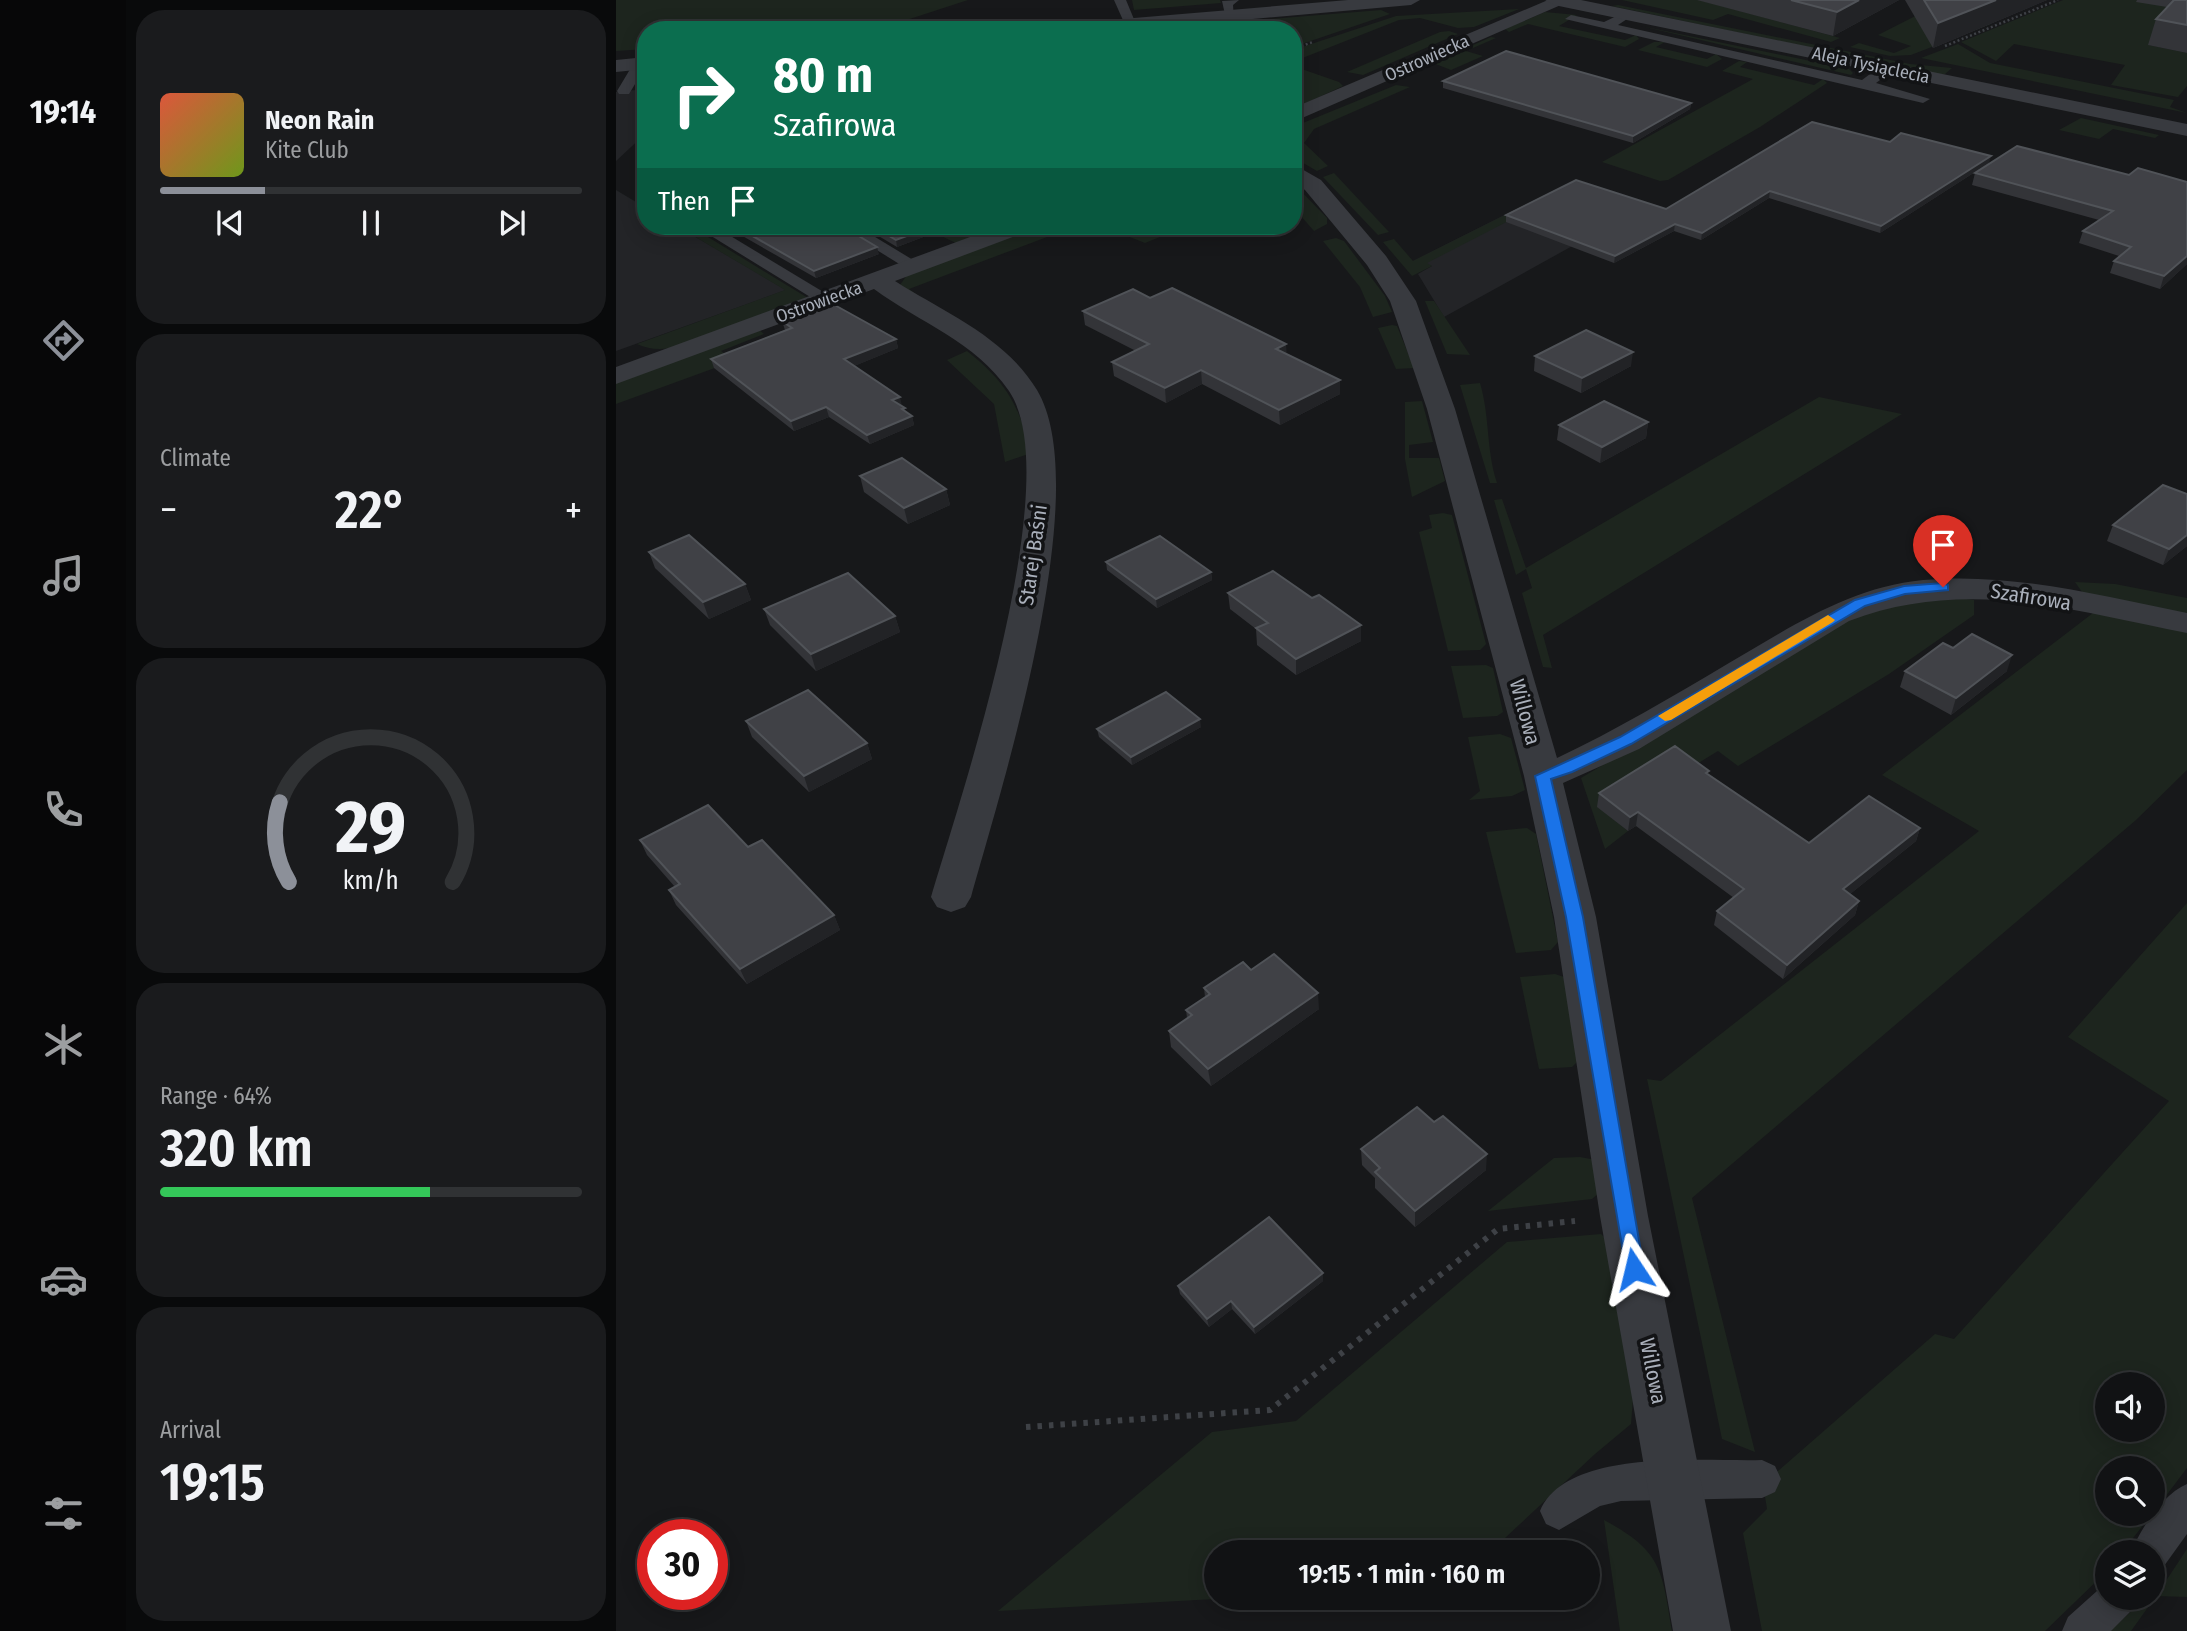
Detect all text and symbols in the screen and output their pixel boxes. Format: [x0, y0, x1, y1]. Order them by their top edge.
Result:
street label: Ostrowiecka [1381, 30, 1473, 86]
street label: Aleja Tysiąclecia [1810, 42, 1932, 88]
text: 80 m [773, 46, 873, 105]
icon: right [658, 49, 749, 140]
text: 19:14 [30, 93, 96, 131]
text: Neon Rain [265, 105, 374, 136]
text: Szafirowa [773, 106, 897, 144]
text: Kite Club [265, 136, 349, 164]
icon: arrive [724, 182, 762, 220]
text: Then [658, 186, 710, 217]
icon: previous [211, 204, 249, 242]
icon: pause [352, 204, 390, 242]
icon: next [493, 204, 531, 242]
street label: Ostrowiecka [773, 276, 865, 328]
icon: directions [39, 316, 88, 365]
text: Climate [160, 444, 231, 472]
text: 22° [335, 479, 407, 542]
text: − [160, 487, 177, 533]
text: + [565, 487, 582, 533]
street label: Starej Baśni [1013, 503, 1053, 607]
pin [1913, 515, 1973, 587]
icon: arrive [1924, 526, 1962, 564]
icon: music [39, 551, 88, 600]
street label: Szafirowa [1989, 578, 2073, 616]
street label: Willowa [1504, 676, 1546, 748]
text: 29 [335, 784, 406, 871]
icon: phone [39, 785, 88, 834]
text: km/h [343, 865, 399, 895]
icon: climate [39, 1020, 88, 1069]
text: Range · 64% [160, 1082, 272, 1110]
text: 320 km [160, 1117, 313, 1180]
position arrow [1597, 1232, 1671, 1306]
icon: car [39, 1255, 88, 1304]
street label: Willowa [1634, 1336, 1672, 1406]
map controls [2095, 1372, 2165, 1610]
button: sound [2095, 1372, 2165, 1442]
text: Arrival [160, 1416, 221, 1444]
text: 19:15 [160, 1451, 265, 1514]
button: search [2095, 1456, 2165, 1526]
icon: filters [39, 1489, 88, 1538]
speed limit sign: 30 [637, 1519, 728, 1610]
button: layers [2095, 1540, 2165, 1610]
text: 19:15 · 1 min · 160 m [1299, 1559, 1505, 1590]

